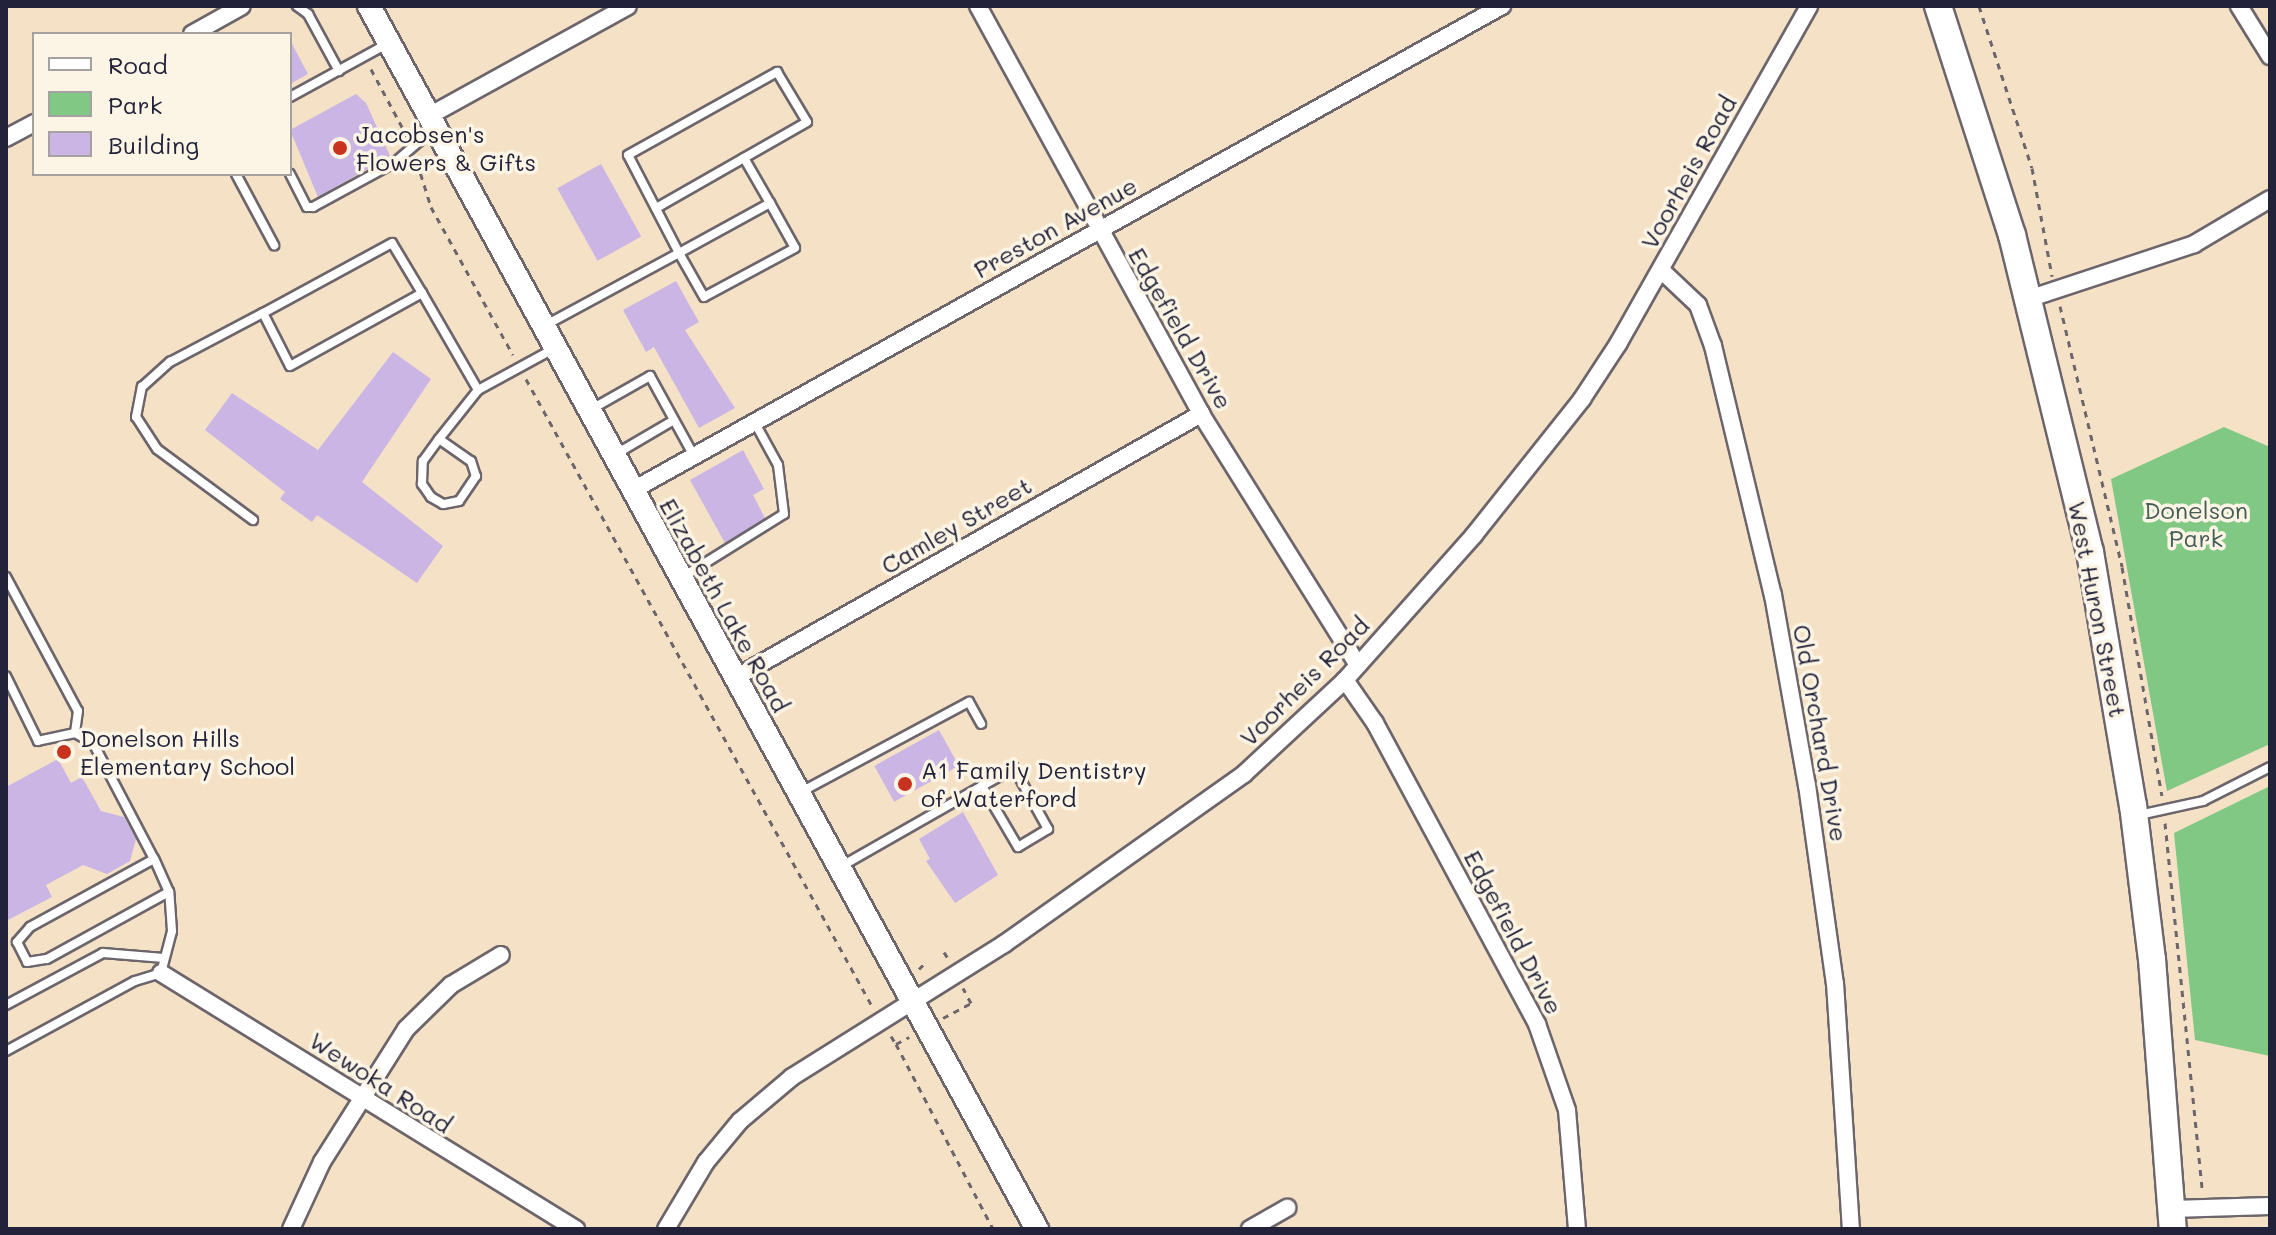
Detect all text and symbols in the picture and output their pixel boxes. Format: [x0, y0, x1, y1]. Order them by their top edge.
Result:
legend [32, 32, 292, 176]
text: Road [108, 49, 168, 80]
text: Park [108, 89, 162, 120]
street label: Voorheis Road [1634, 90, 1742, 254]
place label: Jacobsen's Flowers & Gifts [356, 120, 536, 176]
text: Building [108, 129, 199, 160]
marker: Jacobsen's Flowers & Gifts [331, 139, 349, 157]
street label: Preston Avenue [968, 170, 1142, 284]
street label: Edgefield Drive [1123, 242, 1239, 414]
street label: Camley Street [876, 470, 1036, 580]
street label: Elizabeth Lake Road [654, 493, 796, 717]
park label: Donelson Park [2144, 496, 2248, 552]
street label: West Huron Street [2063, 498, 2133, 720]
street label: Voorheis Road [1233, 610, 1375, 752]
street label: Old Orchard Drive [1788, 622, 1854, 844]
place label: Donelson Hills Elementary School [80, 724, 295, 780]
marker: Donelson Hills Elementary School [55, 743, 73, 761]
place label: A1 Family Dentistry of Waterford [921, 756, 1146, 812]
marker: A1 Family Dentistry of Waterford [896, 775, 914, 793]
street label: Edgefield Drive [1459, 845, 1569, 1019]
street label: Wewoka Road [304, 1025, 458, 1139]

